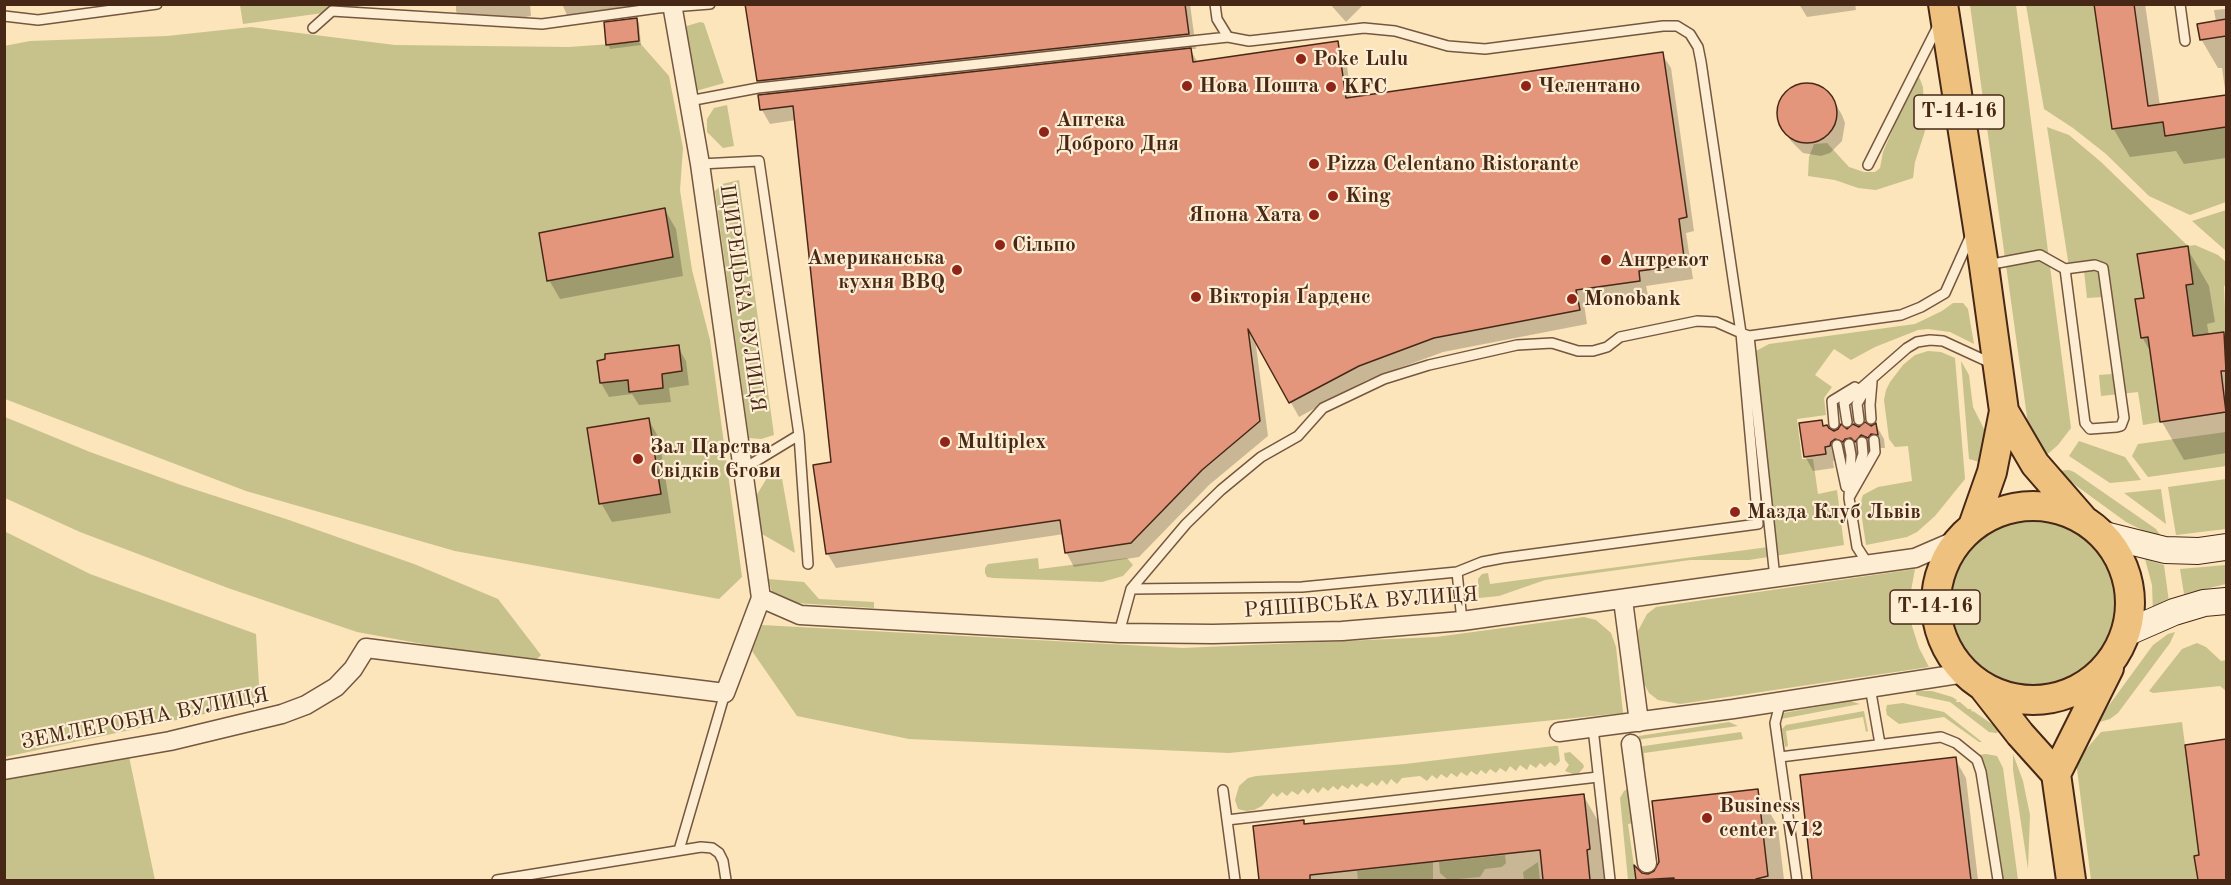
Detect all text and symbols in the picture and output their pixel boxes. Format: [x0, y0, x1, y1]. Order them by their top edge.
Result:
place label: Poke Lulu [1313, 46, 1408, 72]
marker: Poke Lulu [1294, 52, 1308, 66]
place label: Нова Пошта [1199, 73, 1319, 99]
place label: Челентано [1538, 73, 1640, 99]
place label: KFC [1343, 74, 1387, 100]
marker: Нова Пошта [1180, 79, 1194, 93]
marker: Челентано [1519, 79, 1533, 93]
marker: KFC [1324, 80, 1338, 94]
road number: Т-14-16 [1914, 95, 2004, 129]
place label: Аптека Доброго Дня [1056, 107, 1179, 157]
marker: Аптека Доброго Дня [1037, 125, 1051, 139]
place label: Pizza Celentano Ristorante [1326, 151, 1579, 177]
marker: Pizza Celentano Ristorante [1307, 157, 1321, 171]
street label: ЩИРЕЦЬКА ВУЛИЦЯ [714, 182, 770, 414]
place label: King [1345, 183, 1391, 209]
marker: King [1326, 189, 1340, 203]
place label: Япона Хата [1188, 202, 1302, 228]
marker: Япона Хата [1307, 208, 1321, 222]
place label: Сільпо [1012, 232, 1076, 258]
marker: Сільпо [993, 238, 1007, 252]
place label: Американська кухня BBQ [807, 245, 945, 295]
place label: Антрекот [1618, 247, 1709, 273]
marker: Антрекот [1599, 253, 1613, 267]
marker: Американська кухня BBQ [950, 263, 964, 277]
place label: Вікторія Ґарденс [1208, 284, 1371, 310]
place label: Monobank [1584, 286, 1681, 312]
marker: Вікторія Ґарденс [1189, 290, 1203, 304]
marker: Monobank [1565, 292, 1579, 306]
place label: Multiplex [957, 429, 1046, 455]
place label: Зал Царства Свідків Єгови [650, 434, 781, 484]
marker: Multiplex [938, 435, 952, 449]
marker: Зал Царства Свідків Єгови [631, 452, 645, 466]
place label: Мазда Клуб Львів [1747, 499, 1921, 525]
marker: Мазда Клуб Львів [1728, 505, 1742, 519]
street label: РЯШІВСЬКА ВУЛИЦЯ [1243, 582, 1479, 624]
road number: Т-14-16 [1890, 590, 1980, 624]
street label: ЗЕМЛЕРОБНА ВУЛИЦЯ [19, 683, 271, 755]
place label: Business center V12 [1719, 793, 1824, 843]
marker: Business center V12 [1700, 811, 1714, 825]

